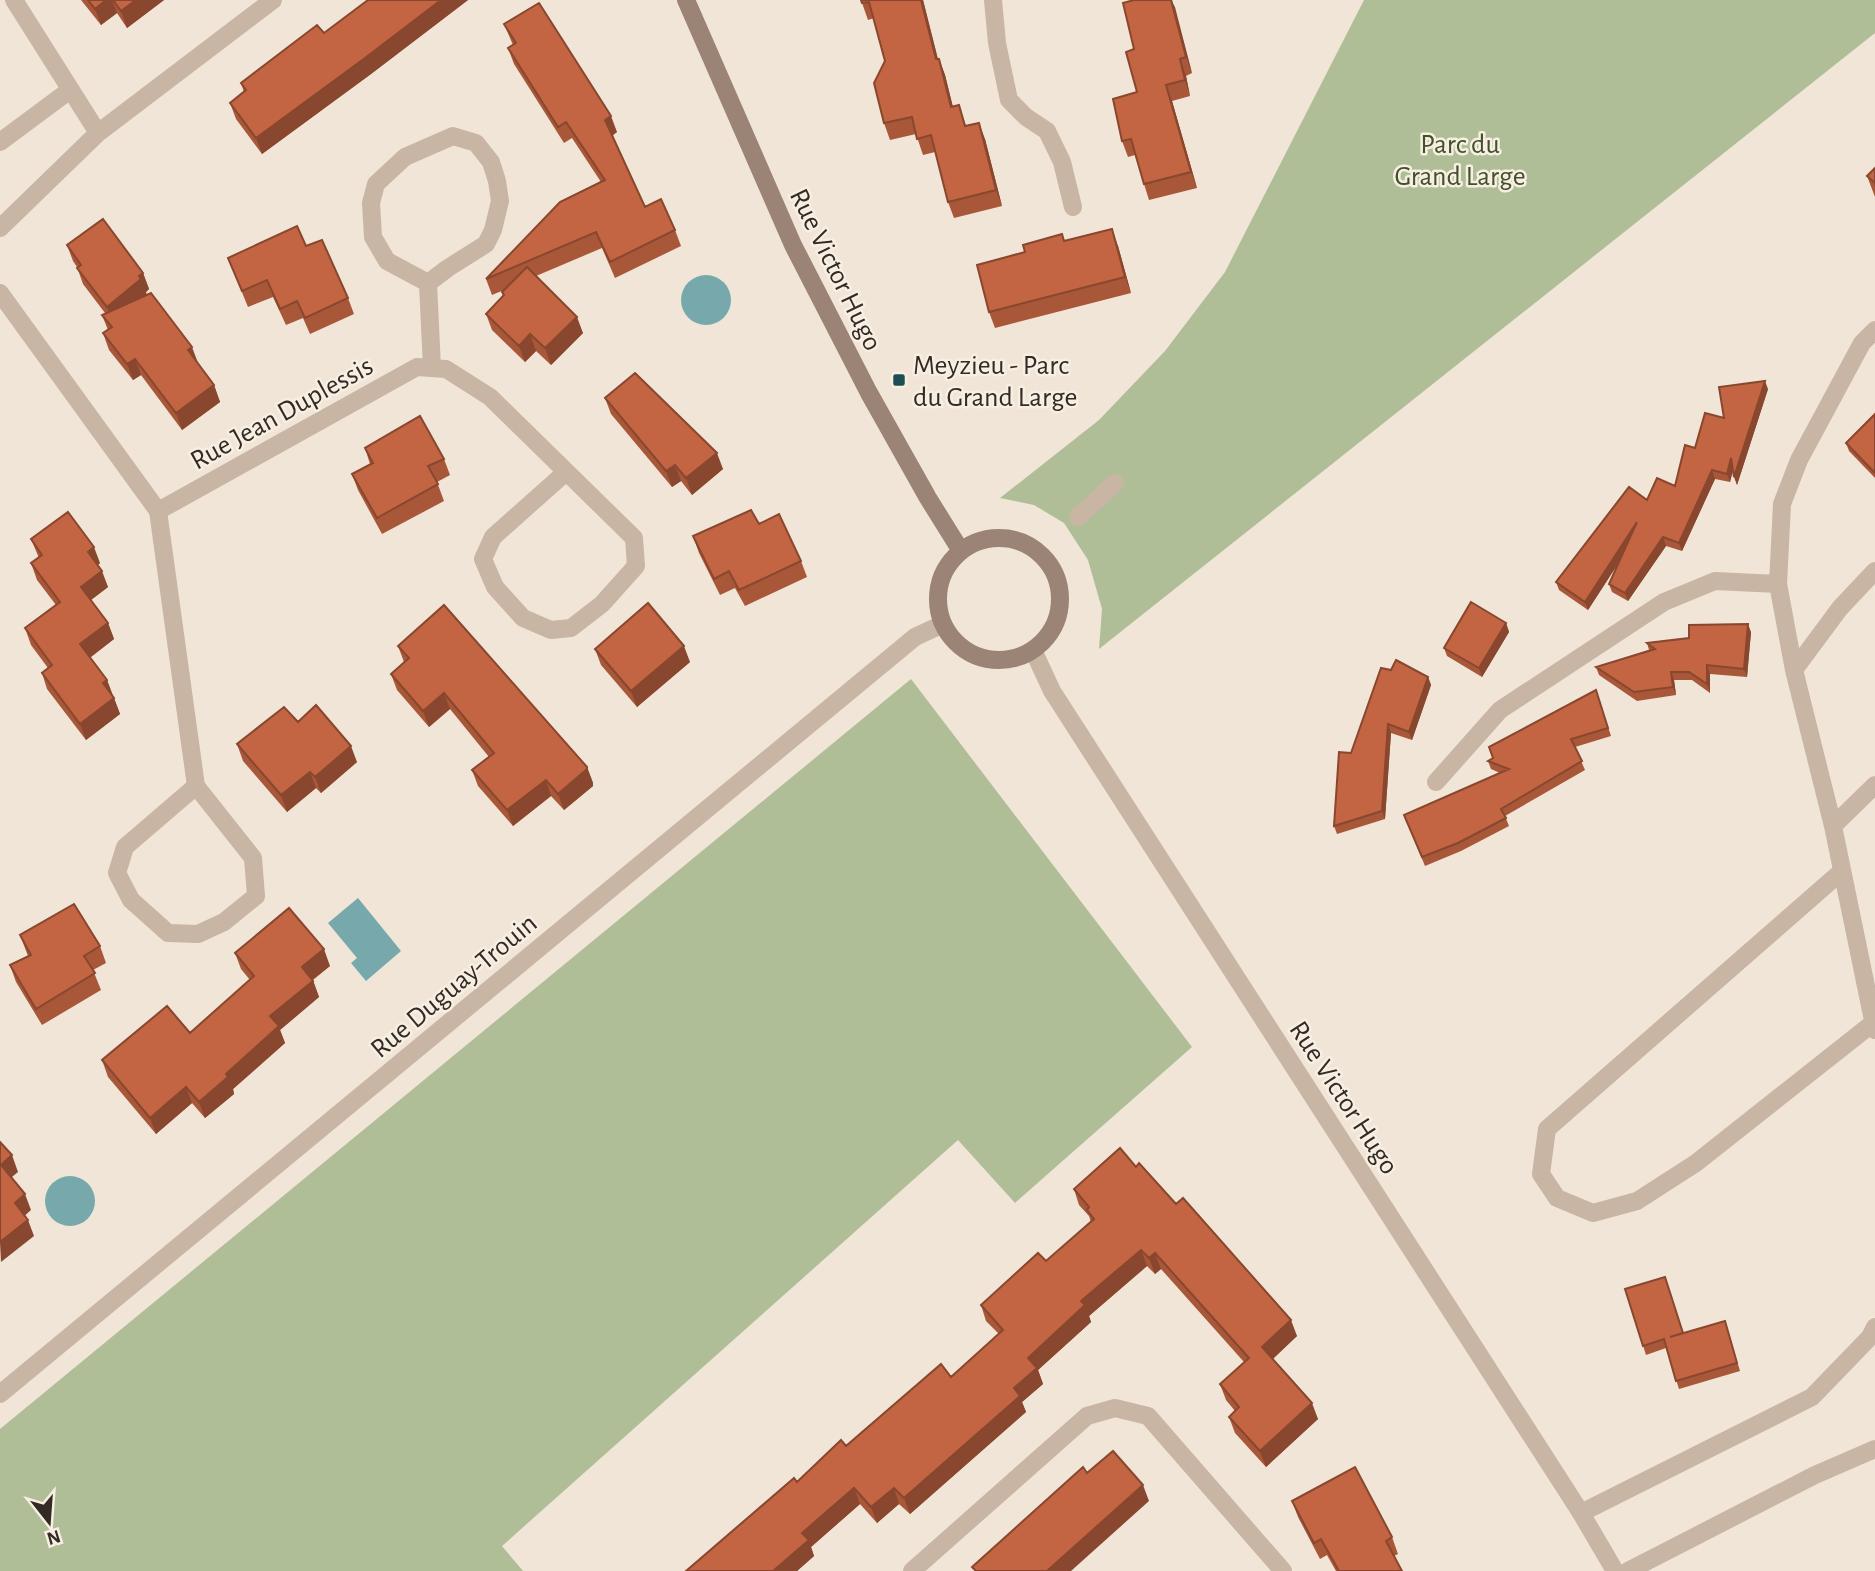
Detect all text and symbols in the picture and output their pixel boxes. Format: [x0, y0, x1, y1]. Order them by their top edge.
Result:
park label: Parc du Grand Large [1394, 131, 1526, 191]
street label: Rue Victor Hugo [784, 184, 886, 355]
street label: Rue Jean Duplessis [186, 352, 378, 475]
place label: Meyzieu - Parc du Grand Large [913, 352, 1078, 412]
marker: Meyzieu - Parc du Grand Large [891, 372, 907, 388]
street label: Rue Duguay-Trouin [366, 909, 543, 1064]
street label: Rue Victor Hugo [1284, 1017, 1403, 1180]
north arrow [14, 1487, 84, 1557]
text: N [44, 1526, 63, 1548]

